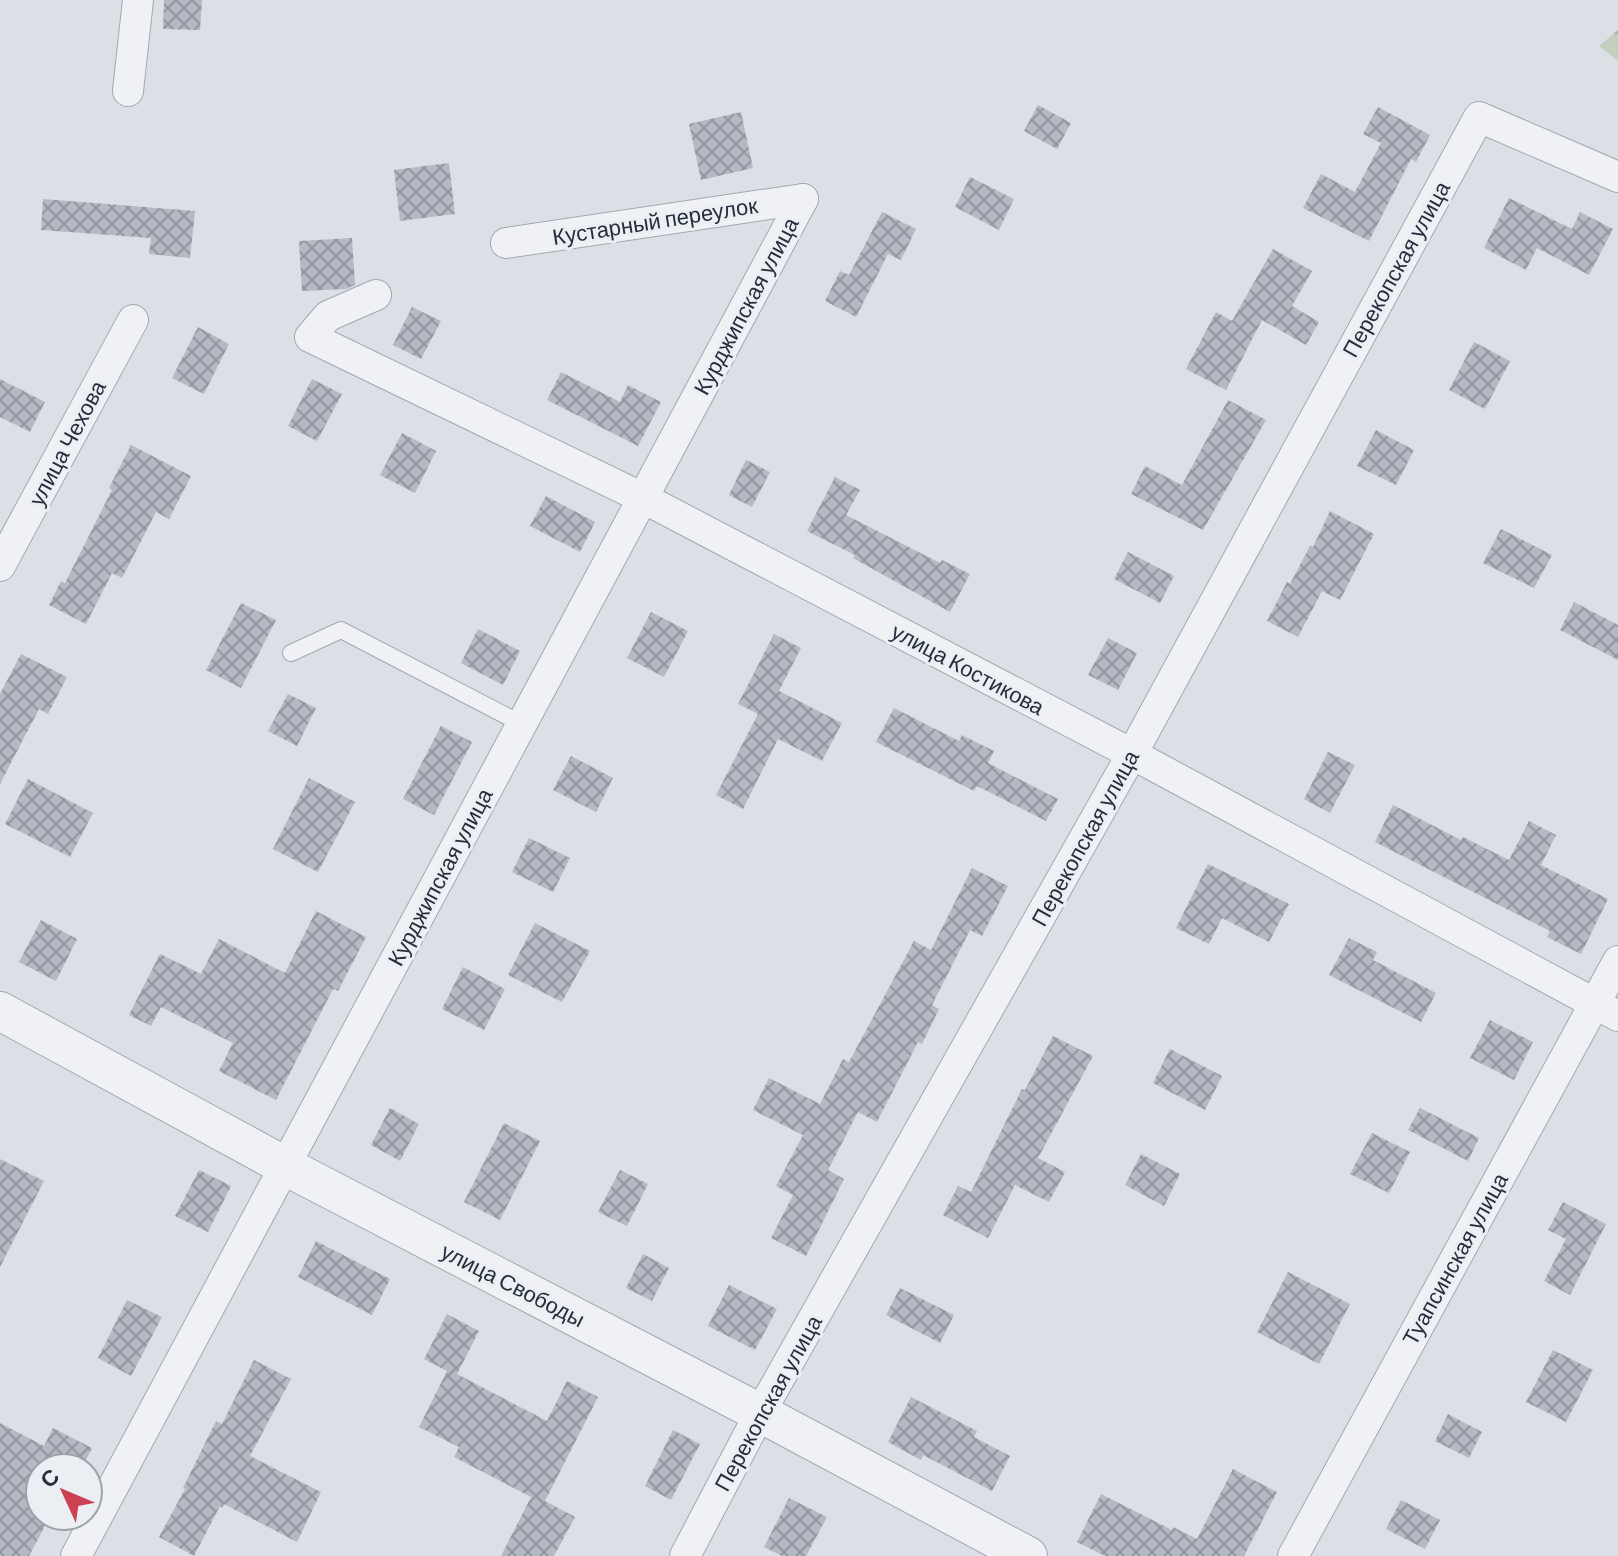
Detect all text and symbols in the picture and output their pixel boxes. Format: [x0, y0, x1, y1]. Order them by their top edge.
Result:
street label: Перекопская улица [1336, 176, 1455, 361]
street label: Кустарный переулок [550, 191, 760, 250]
street label: Курджипская улица [687, 212, 804, 399]
street label: улица Чехова [22, 375, 111, 510]
street label: улица Костикова [887, 617, 1050, 721]
street label: Перекопская улица [1025, 745, 1144, 930]
street label: Курджипская улица [381, 783, 498, 970]
street label: Туапсинская улица [1396, 1167, 1513, 1350]
street label: улица Свободы [437, 1237, 590, 1332]
street label: Перекопская улица [708, 1310, 827, 1495]
north arrow [24, 1452, 104, 1532]
text: С [34, 1463, 64, 1492]

